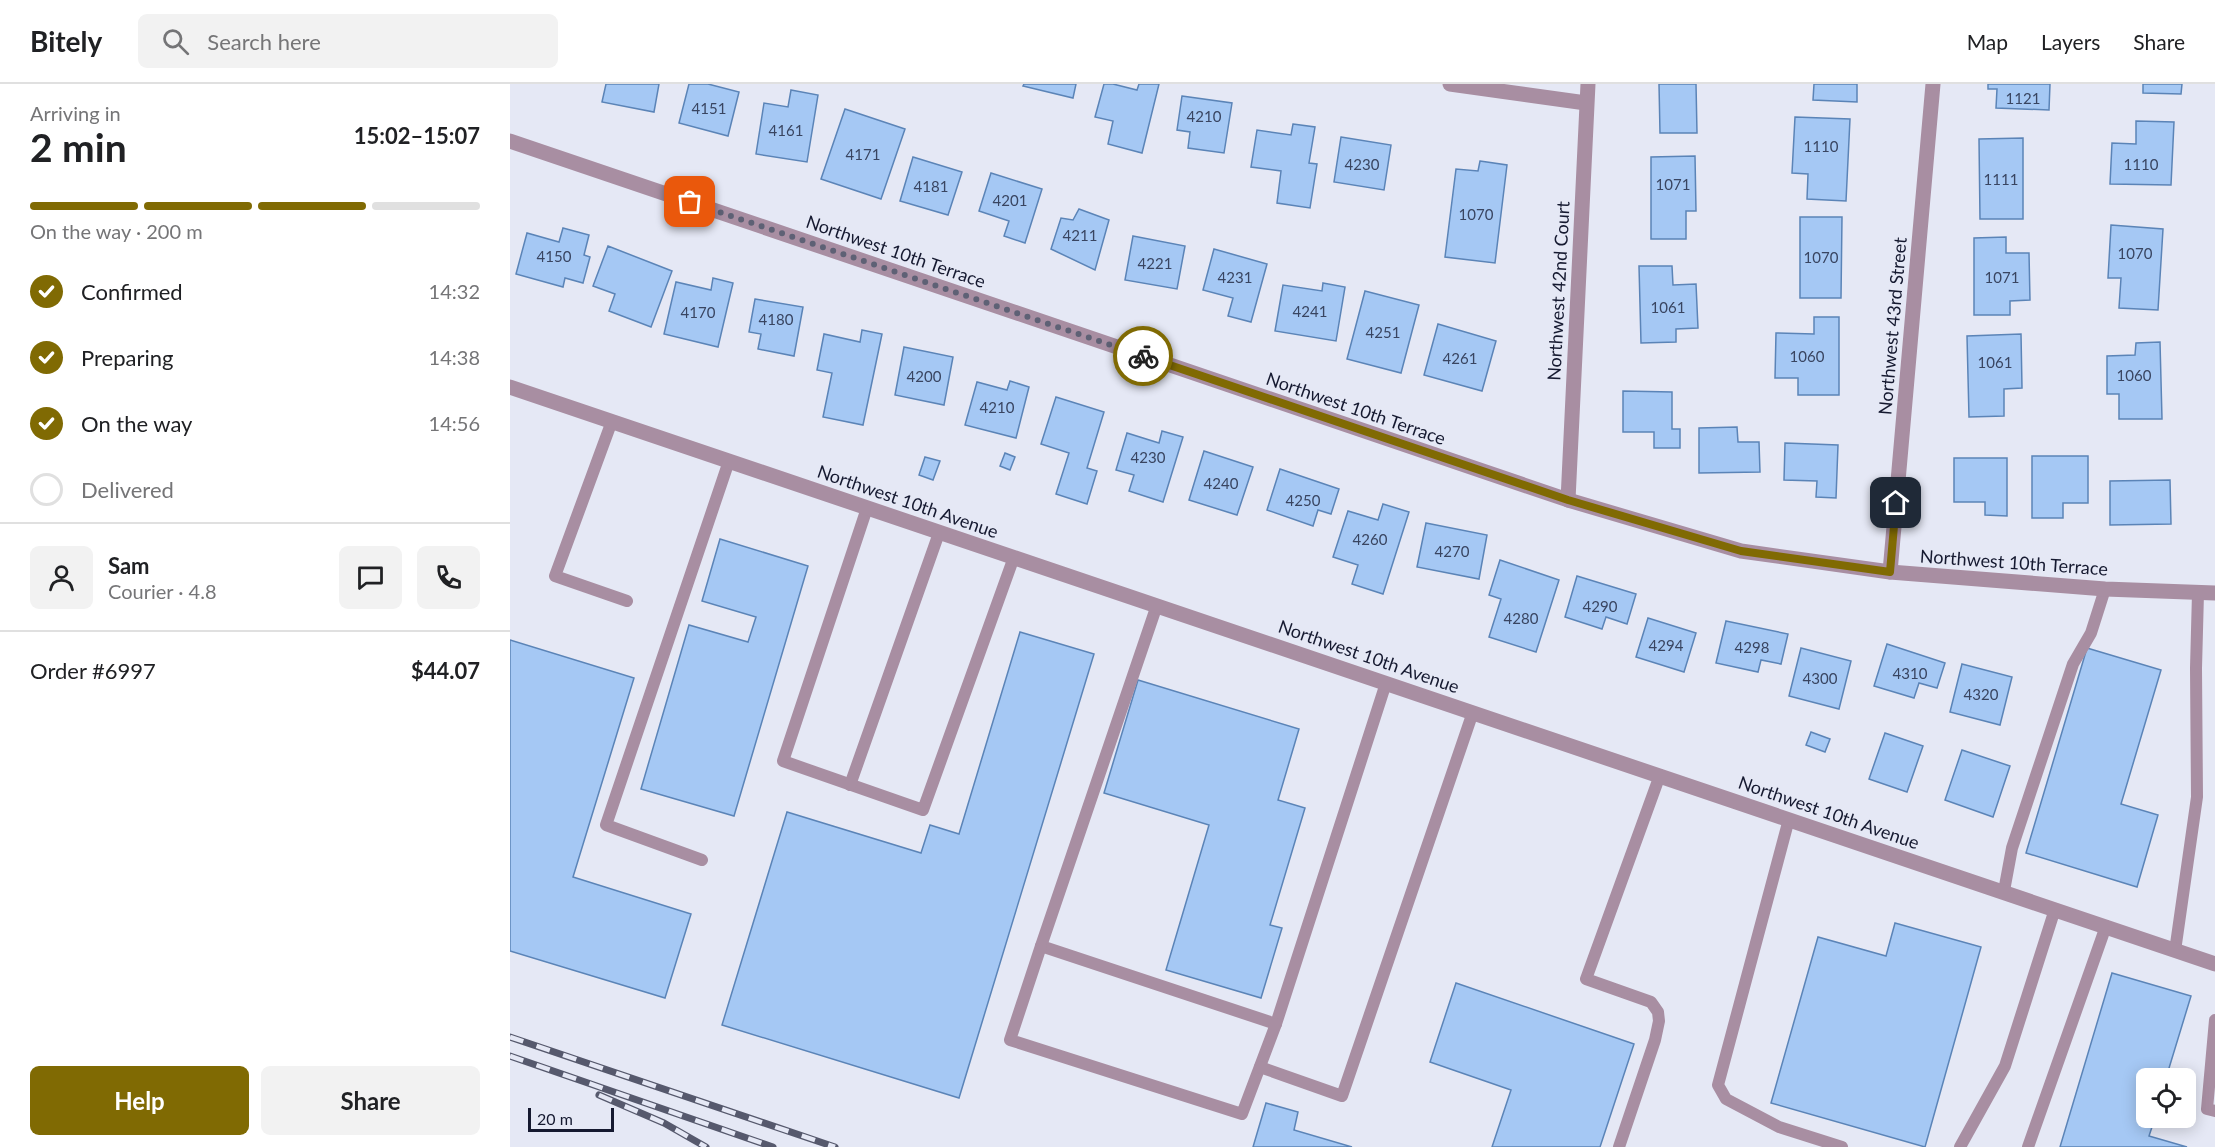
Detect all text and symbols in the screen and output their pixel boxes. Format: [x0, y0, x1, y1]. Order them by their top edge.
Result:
search box [138, 14, 558, 68]
text: Bitely [30, 24, 102, 58]
icon: search [159, 25, 192, 58]
text: Search here [207, 28, 321, 55]
text: Map [1967, 29, 2008, 54]
text: Layers [2041, 29, 2100, 54]
text: Share [2133, 29, 2185, 54]
house number: 1121 [2006, 89, 2040, 107]
house number: 4151 [692, 99, 726, 117]
text: Arriving in [30, 101, 121, 125]
house number: 4210 [1187, 107, 1222, 125]
house number: 4161 [769, 121, 803, 139]
text: 15:02–15:07 [354, 122, 480, 149]
text: 2 min [30, 124, 127, 170]
house number: 1110 [1804, 137, 1839, 155]
house number: 4171 [846, 145, 880, 163]
house number: 4230 [1345, 155, 1380, 173]
house number: 1110 [2124, 155, 2159, 173]
house number: 1111 [1984, 170, 2018, 188]
house number: 1071 [1656, 175, 1690, 193]
pin [664, 176, 715, 227]
house number: 4181 [914, 177, 948, 195]
icon: bag [673, 185, 706, 218]
house number: 4201 [993, 191, 1027, 209]
street label: Northwest 42nd Court [1542, 200, 1574, 381]
house number: 1070 [1459, 205, 1494, 223]
street label: Northwest 10th Terrace [803, 210, 989, 292]
text: On the way · 200 m [30, 219, 203, 243]
house number: 4211 [1063, 226, 1097, 244]
street label: Northwest 43rd Street [1873, 236, 1911, 416]
house number: 1070 [2118, 244, 2153, 262]
house number: 4150 [537, 247, 572, 265]
house number: 1070 [1804, 248, 1839, 266]
house number: 4221 [1138, 254, 1172, 272]
house number: 4231 [1218, 268, 1252, 286]
house number: 1071 [1985, 268, 2019, 286]
icon: check [30, 275, 63, 308]
text: Confirmed [81, 278, 183, 305]
text: 14:32 [429, 279, 480, 303]
house number: 1061 [1651, 298, 1685, 316]
house number: 4241 [1293, 302, 1327, 320]
house number: 4170 [681, 303, 716, 321]
house number: 4180 [759, 310, 794, 328]
house number: 4251 [1366, 323, 1400, 341]
courier [1113, 326, 1173, 386]
icon: bike [1127, 340, 1160, 373]
icon: check [30, 341, 63, 374]
text: Preparing [81, 344, 173, 371]
text: 14:38 [429, 345, 480, 369]
house number: 1060 [1790, 347, 1825, 365]
house number: 4261 [1443, 349, 1477, 367]
house number: 1061 [1978, 353, 2012, 371]
house number: 1060 [2117, 366, 2152, 384]
house number: 4200 [907, 367, 942, 385]
street label: Northwest 10th Terrace [1263, 367, 1449, 449]
house number: 4210 [980, 398, 1015, 416]
icon: check [30, 407, 63, 440]
text: On the way [81, 410, 192, 437]
text: 14:56 [429, 411, 480, 435]
house number: 4230 [1131, 448, 1166, 466]
street label: Northwest 10th Avenue [815, 460, 1001, 542]
house number: 4240 [1204, 474, 1239, 492]
text: Delivered [81, 476, 174, 503]
pin [1870, 477, 1921, 528]
icon: home [1879, 486, 1912, 519]
house number: 4250 [1286, 491, 1321, 509]
house number: 4260 [1353, 530, 1388, 548]
house number: 4270 [1435, 542, 1470, 560]
street label: Northwest 10th Terrace [1919, 544, 2109, 580]
button: person [30, 546, 93, 609]
button: chat [339, 546, 402, 609]
button: phone [417, 546, 480, 609]
text: Sam [108, 552, 150, 579]
text: Courier · 4.8 [108, 579, 217, 603]
house number: 4290 [1583, 597, 1618, 615]
house number: 4280 [1504, 609, 1539, 627]
street label: Northwest 10th Avenue [1276, 615, 1462, 697]
house number: 4294 [1649, 636, 1684, 654]
house number: 4298 [1735, 638, 1769, 656]
text: Order #6997 [30, 657, 156, 684]
text: $44.07 [411, 657, 480, 684]
house number: 4310 [1893, 664, 1928, 682]
house number: 4300 [1803, 669, 1838, 687]
house number: 4320 [1964, 685, 1999, 703]
street label: Northwest 10th Avenue [1736, 771, 1922, 853]
button: Help [30, 1066, 249, 1135]
button: Share [261, 1066, 480, 1135]
map controls [2136, 1068, 2196, 1128]
button: locate [2136, 1068, 2196, 1128]
scale bar [528, 1105, 614, 1132]
text: 20 m [537, 1109, 573, 1128]

